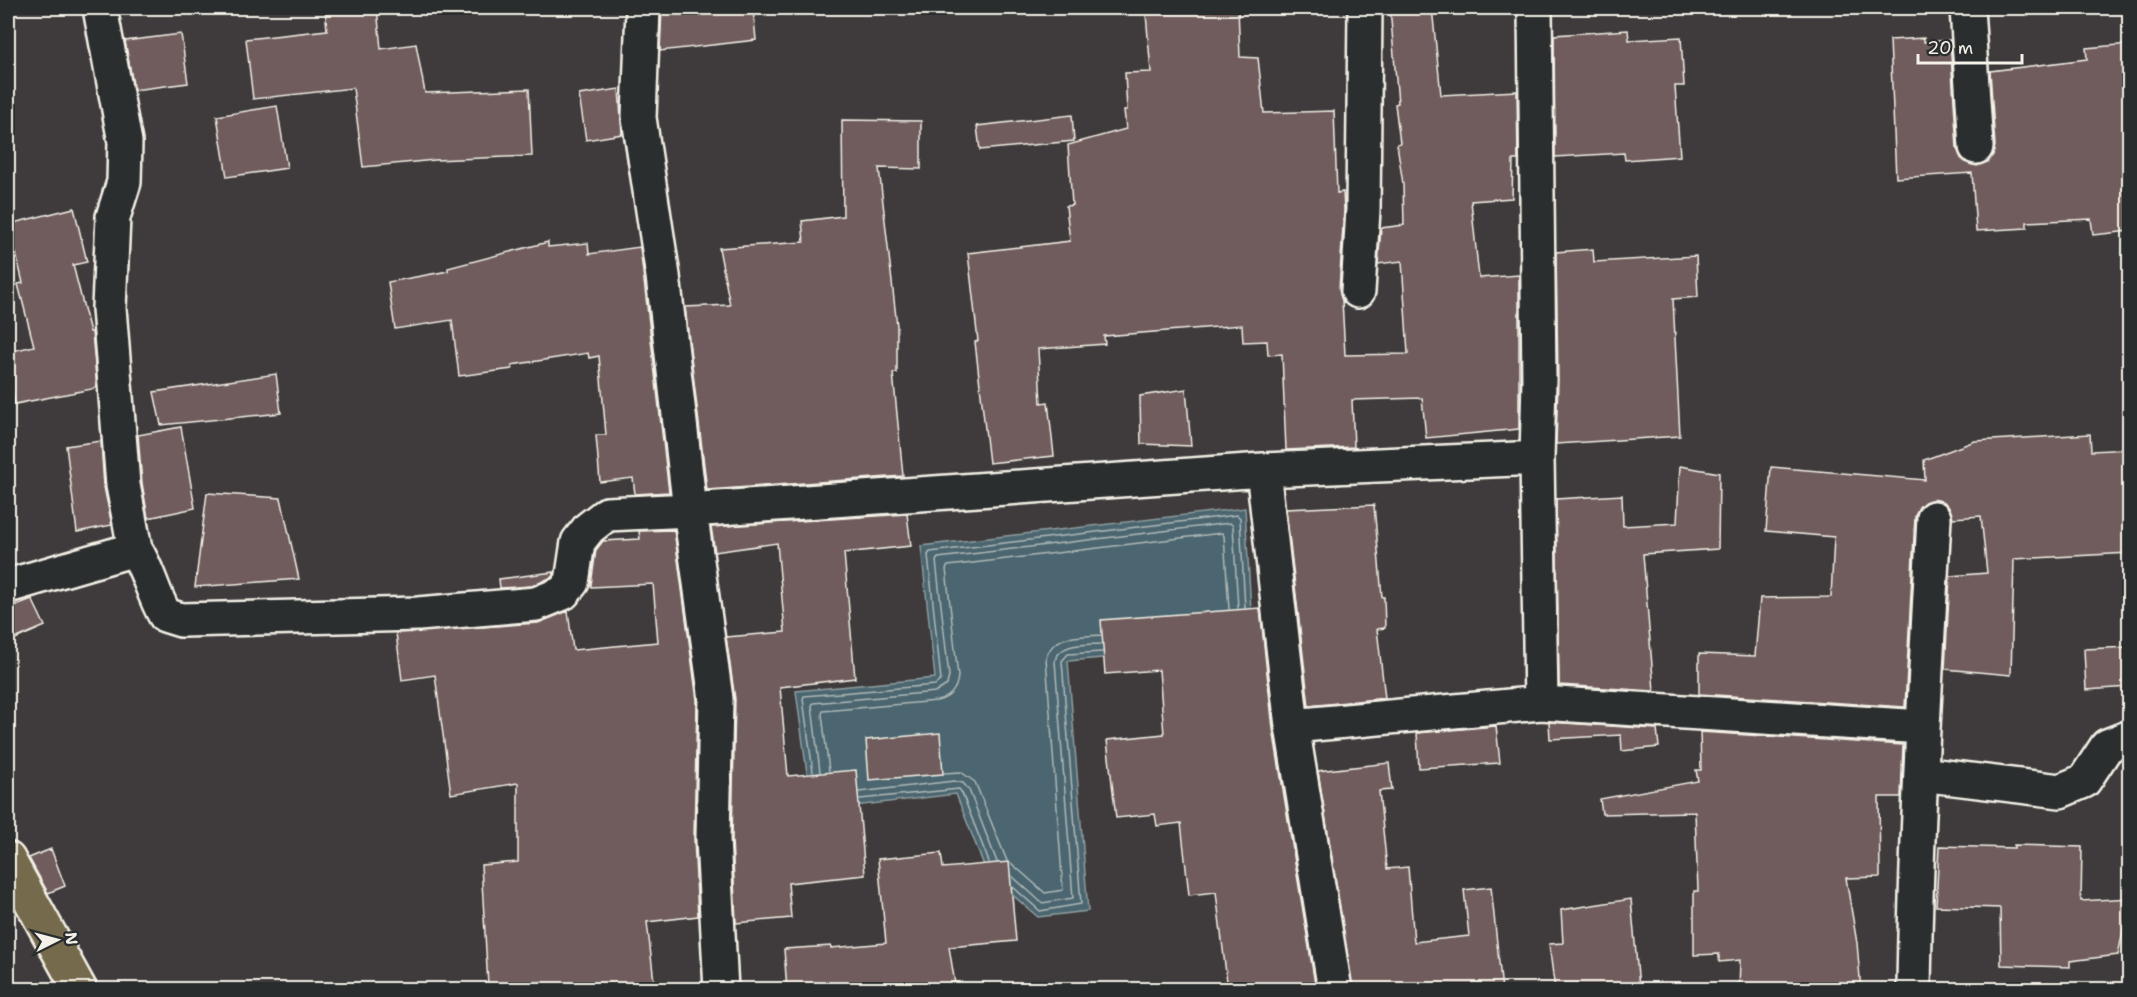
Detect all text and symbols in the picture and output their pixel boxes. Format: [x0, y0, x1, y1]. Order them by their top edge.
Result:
scale bar [1918, 27, 2022, 65]
text: 20 m [1927, 36, 1973, 60]
north arrow [27, 910, 87, 970]
text: N [60, 931, 83, 946]

